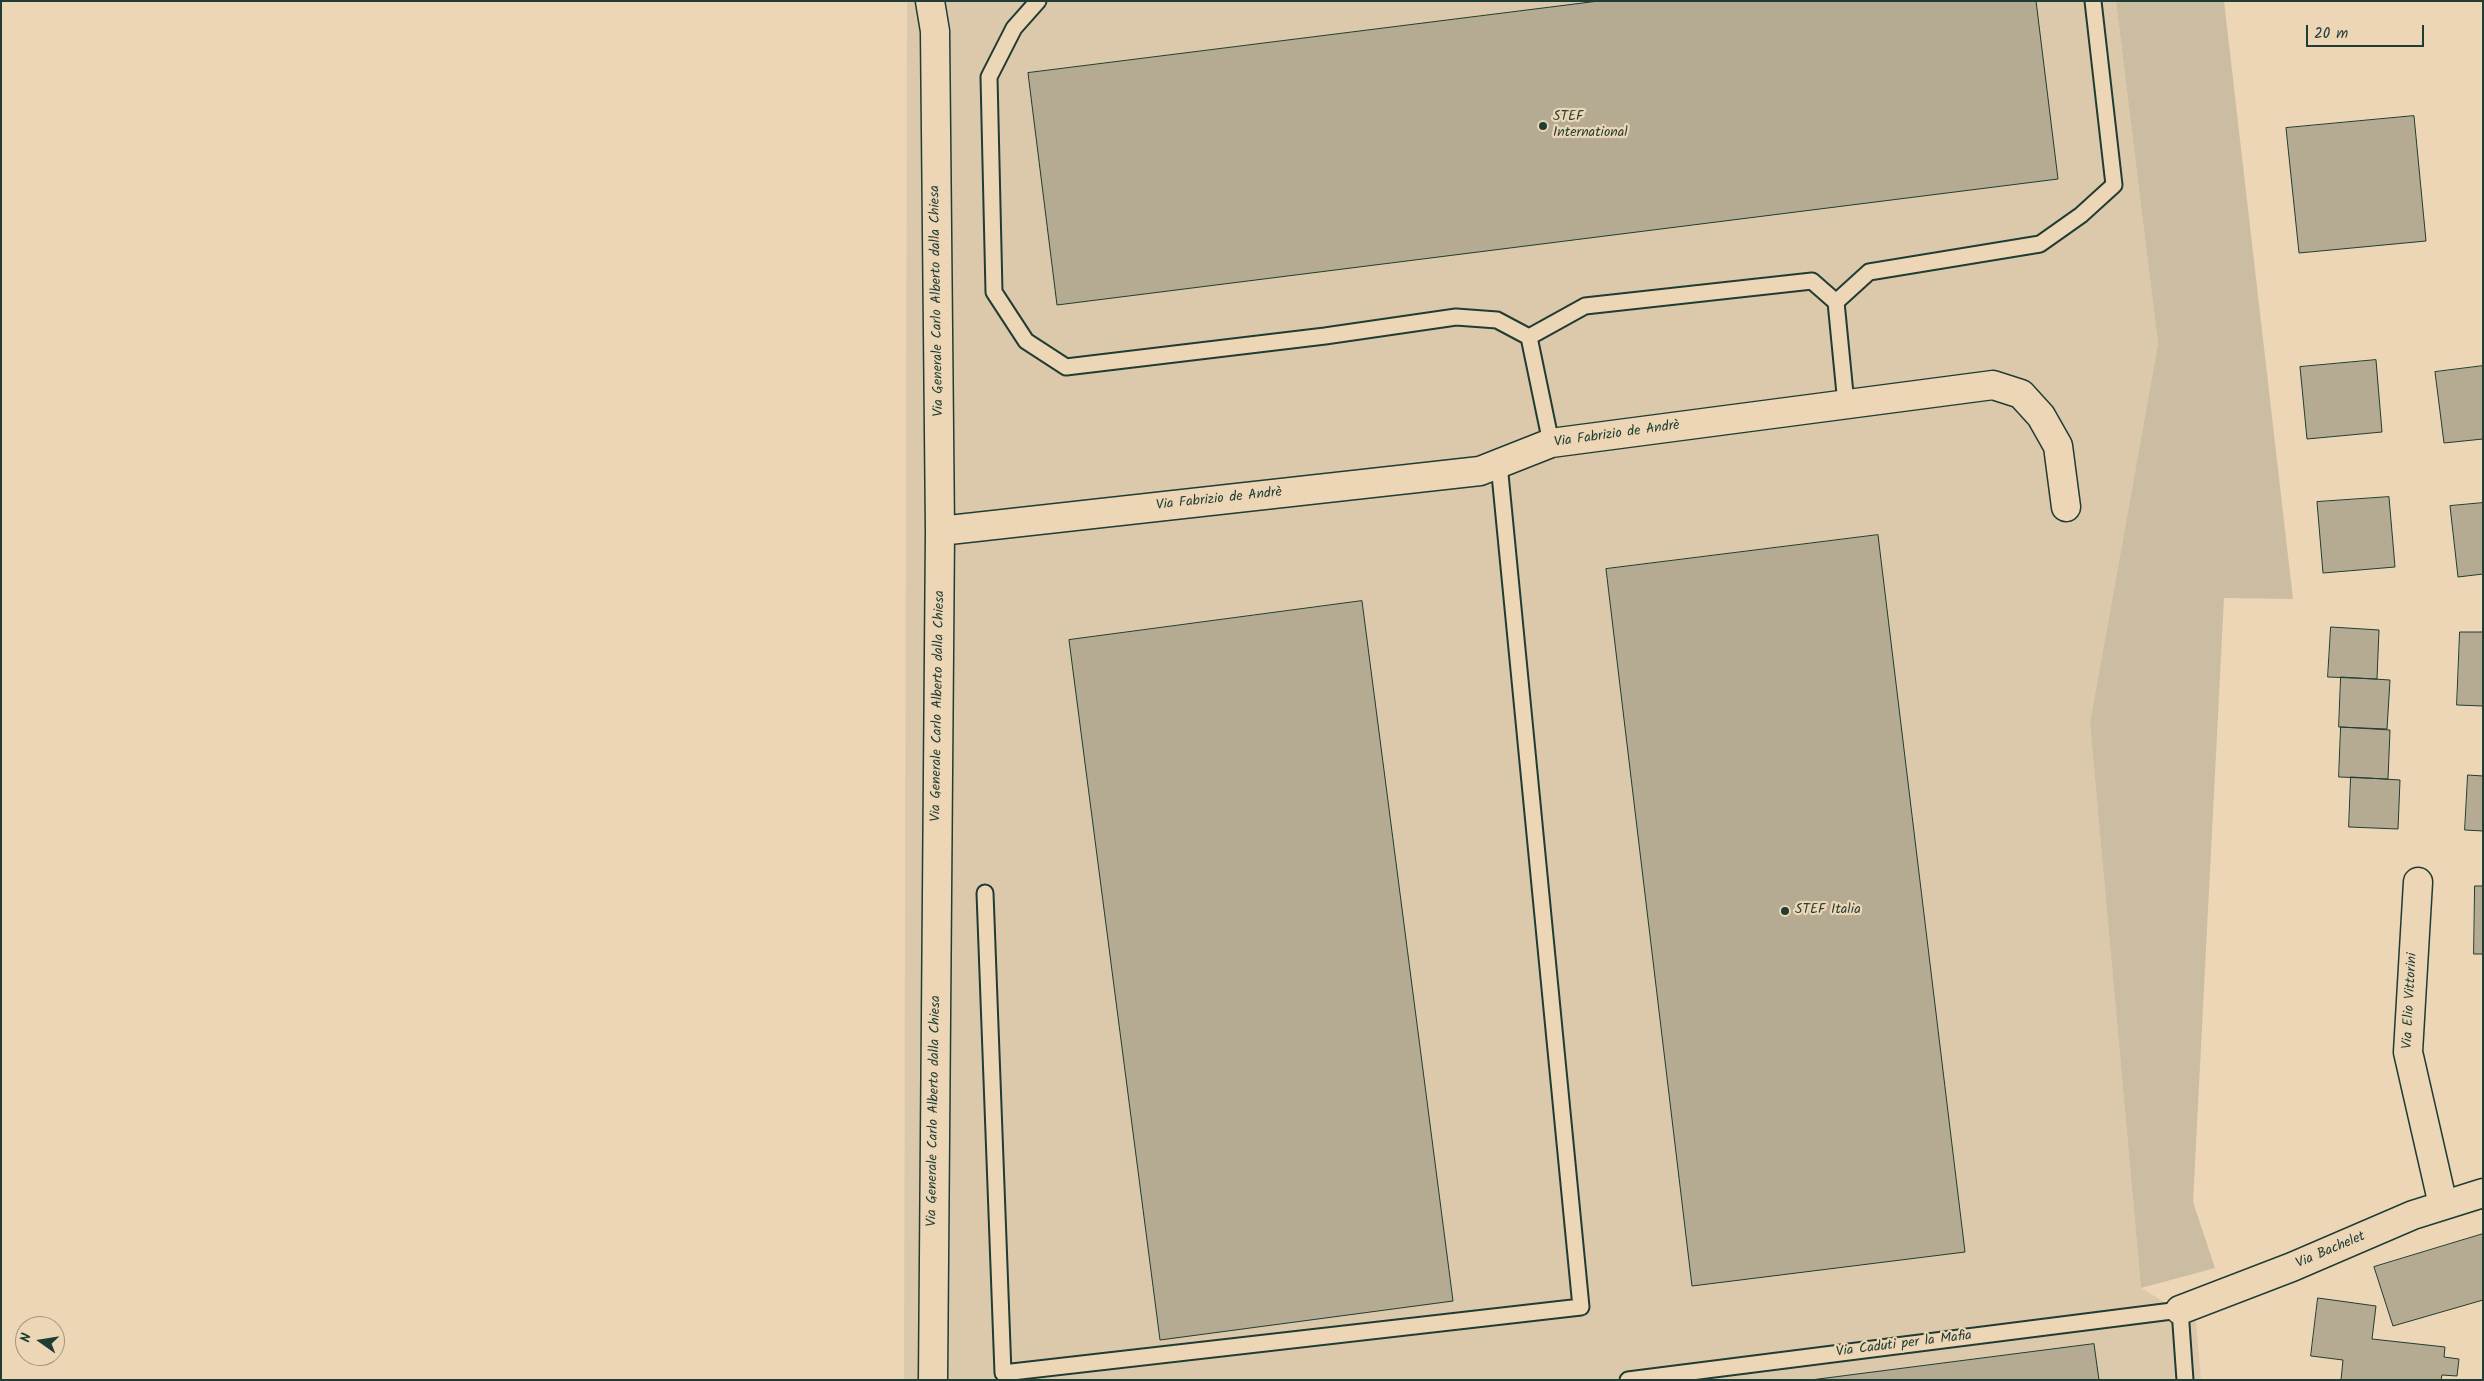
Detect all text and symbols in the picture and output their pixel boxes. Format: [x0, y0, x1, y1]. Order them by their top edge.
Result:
scale bar [2309, 15, 2426, 47]
text: 20 m [2314, 22, 2348, 46]
place label: STEF International [1553, 110, 1628, 142]
marker: STEF International [1537, 120, 1549, 132]
street label: Via Generale Carlo Alberto dalla Chiesa [928, 185, 948, 417]
street label: Via Fabrizio de Andrè [1553, 418, 1681, 452]
street label: Via Fabrizio de Andrè [1155, 485, 1283, 515]
street label: Via Generale Carlo Alberto dalla Chiesa [929, 590, 949, 822]
place label: STEF Italia [1795, 903, 1861, 919]
marker: STEF Italia [1779, 905, 1791, 917]
street label: Via Elio Vittorini [2400, 952, 2422, 1050]
street label: Via Generale Carlo Alberto dalla Chiesa [925, 995, 945, 1227]
street label: Via Bachelet [2294, 1229, 2368, 1273]
north arrow [15, 1316, 65, 1366]
street label: Via Caduti per la Mafia [1835, 1328, 1973, 1362]
text: N [15, 1331, 38, 1345]

